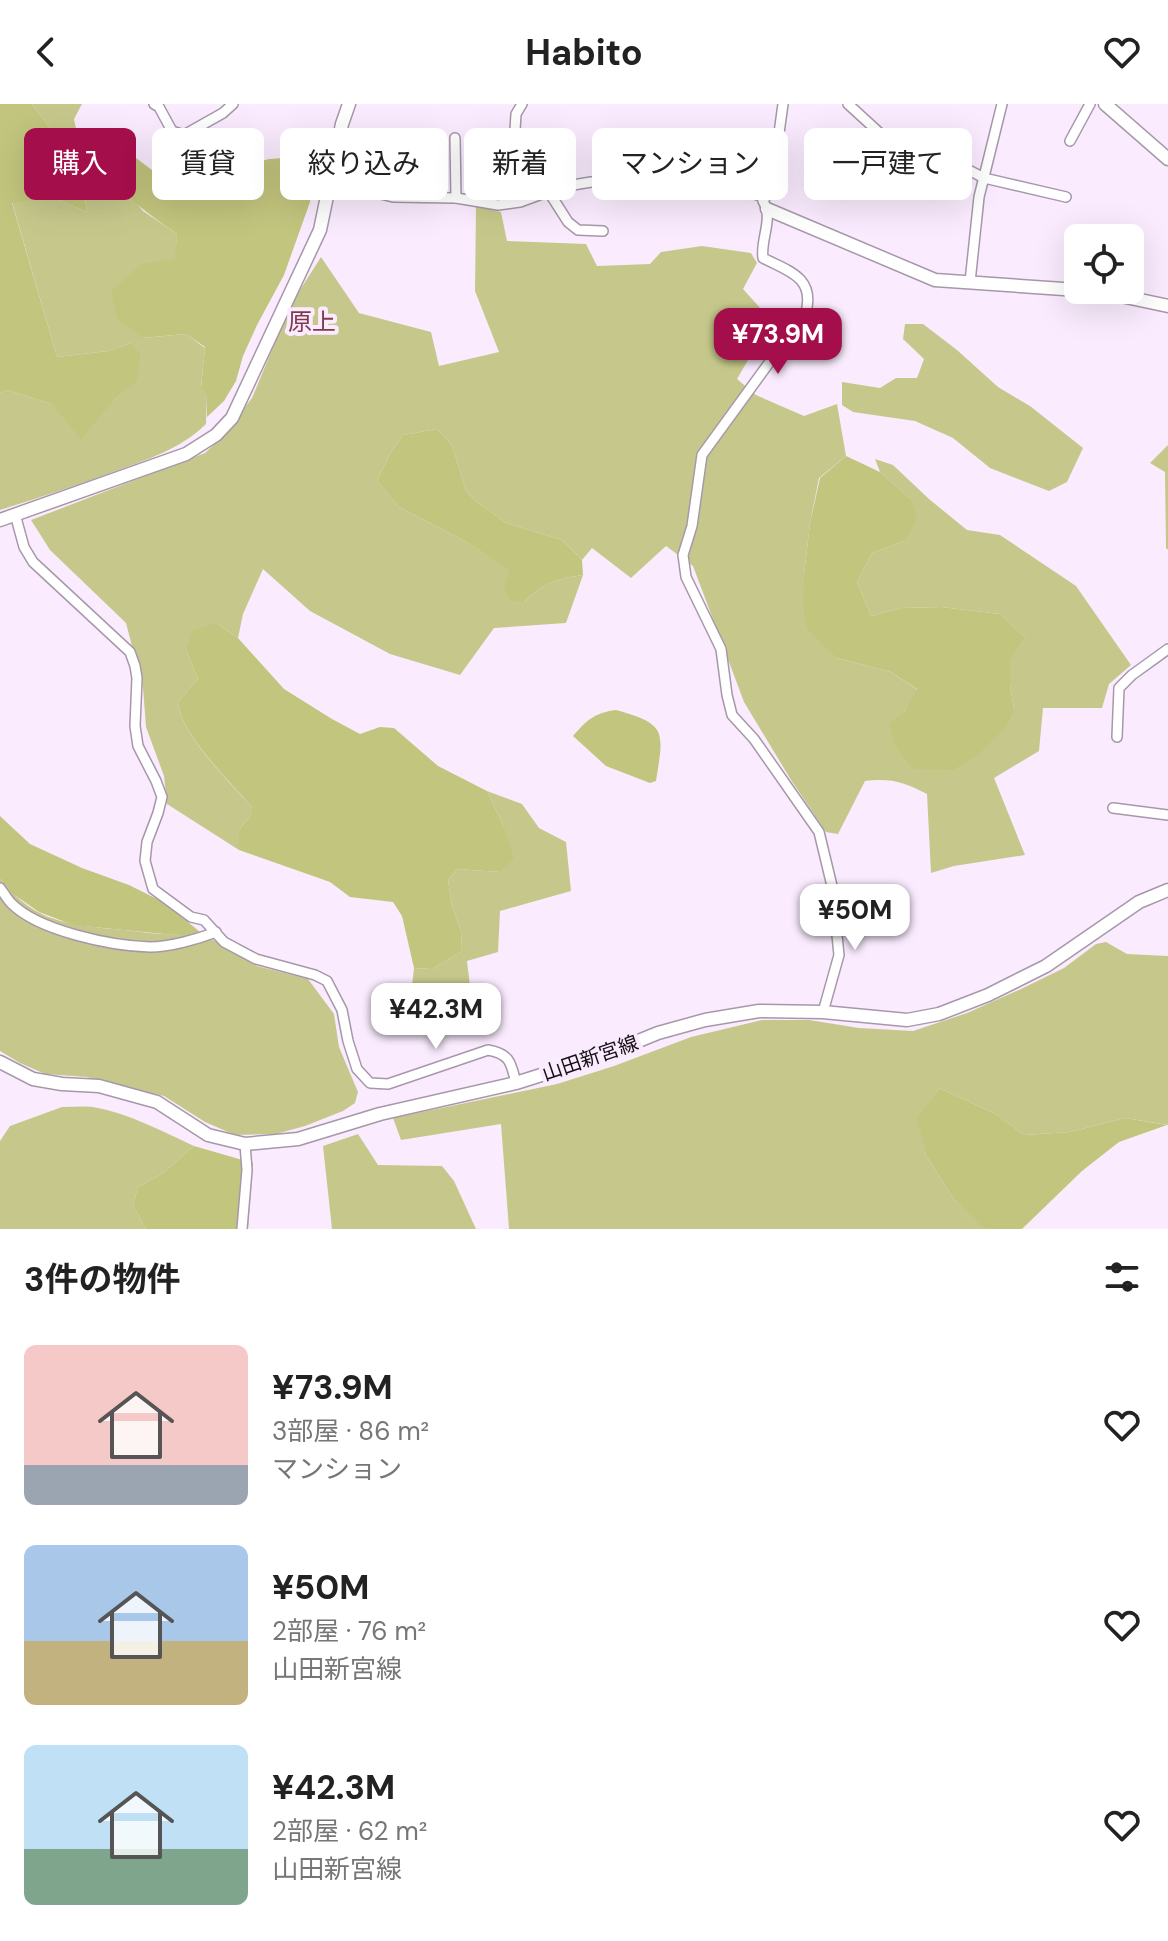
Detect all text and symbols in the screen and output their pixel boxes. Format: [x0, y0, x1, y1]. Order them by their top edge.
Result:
text: Habito [525, 29, 643, 76]
icon: back [24, 30, 68, 74]
icon: heart [1100, 30, 1144, 74]
chip: 購入 [24, 128, 136, 200]
chip: 賃貸 [152, 128, 264, 200]
chip: 絞り込み [280, 128, 448, 200]
chip: 新着 [464, 128, 576, 200]
chip: マンション [592, 128, 788, 200]
chip: 一戸建て [804, 128, 972, 200]
map controls [1064, 224, 1144, 304]
button: locate [1064, 224, 1144, 304]
district label: 原上 [288, 306, 336, 337]
pin: ¥73.9M [713, 308, 843, 376]
text: ¥73.9M [732, 317, 824, 351]
pin: ¥50M [808, 884, 902, 952]
text: ¥50M [818, 893, 892, 927]
pin: ¥42.3M [371, 983, 501, 1051]
text: ¥42.3M [389, 992, 483, 1026]
street label: 山田新宮線 [538, 1029, 642, 1087]
icon: filters [1100, 1255, 1144, 1299]
text: 3件の物件 [24, 1257, 181, 1302]
text: ¥73.9M [272, 1365, 393, 1410]
icon: home [88, 1377, 184, 1473]
icon: heart [1100, 1403, 1144, 1447]
text: 3部屋 · 86 m² [272, 1414, 429, 1448]
text: マンション [272, 1452, 402, 1486]
text: ¥50M [272, 1565, 369, 1610]
icon: home [88, 1577, 184, 1673]
icon: heart [1100, 1603, 1144, 1647]
text: 2部屋 · 76 m² [272, 1614, 426, 1648]
text: 山田新宮線 [272, 1652, 402, 1686]
text: ¥42.3M [272, 1765, 395, 1810]
icon: home [88, 1777, 184, 1873]
icon: heart [1100, 1803, 1144, 1847]
text: 2部屋 · 62 m² [272, 1814, 427, 1848]
text: 山田新宮線 [272, 1852, 402, 1886]

